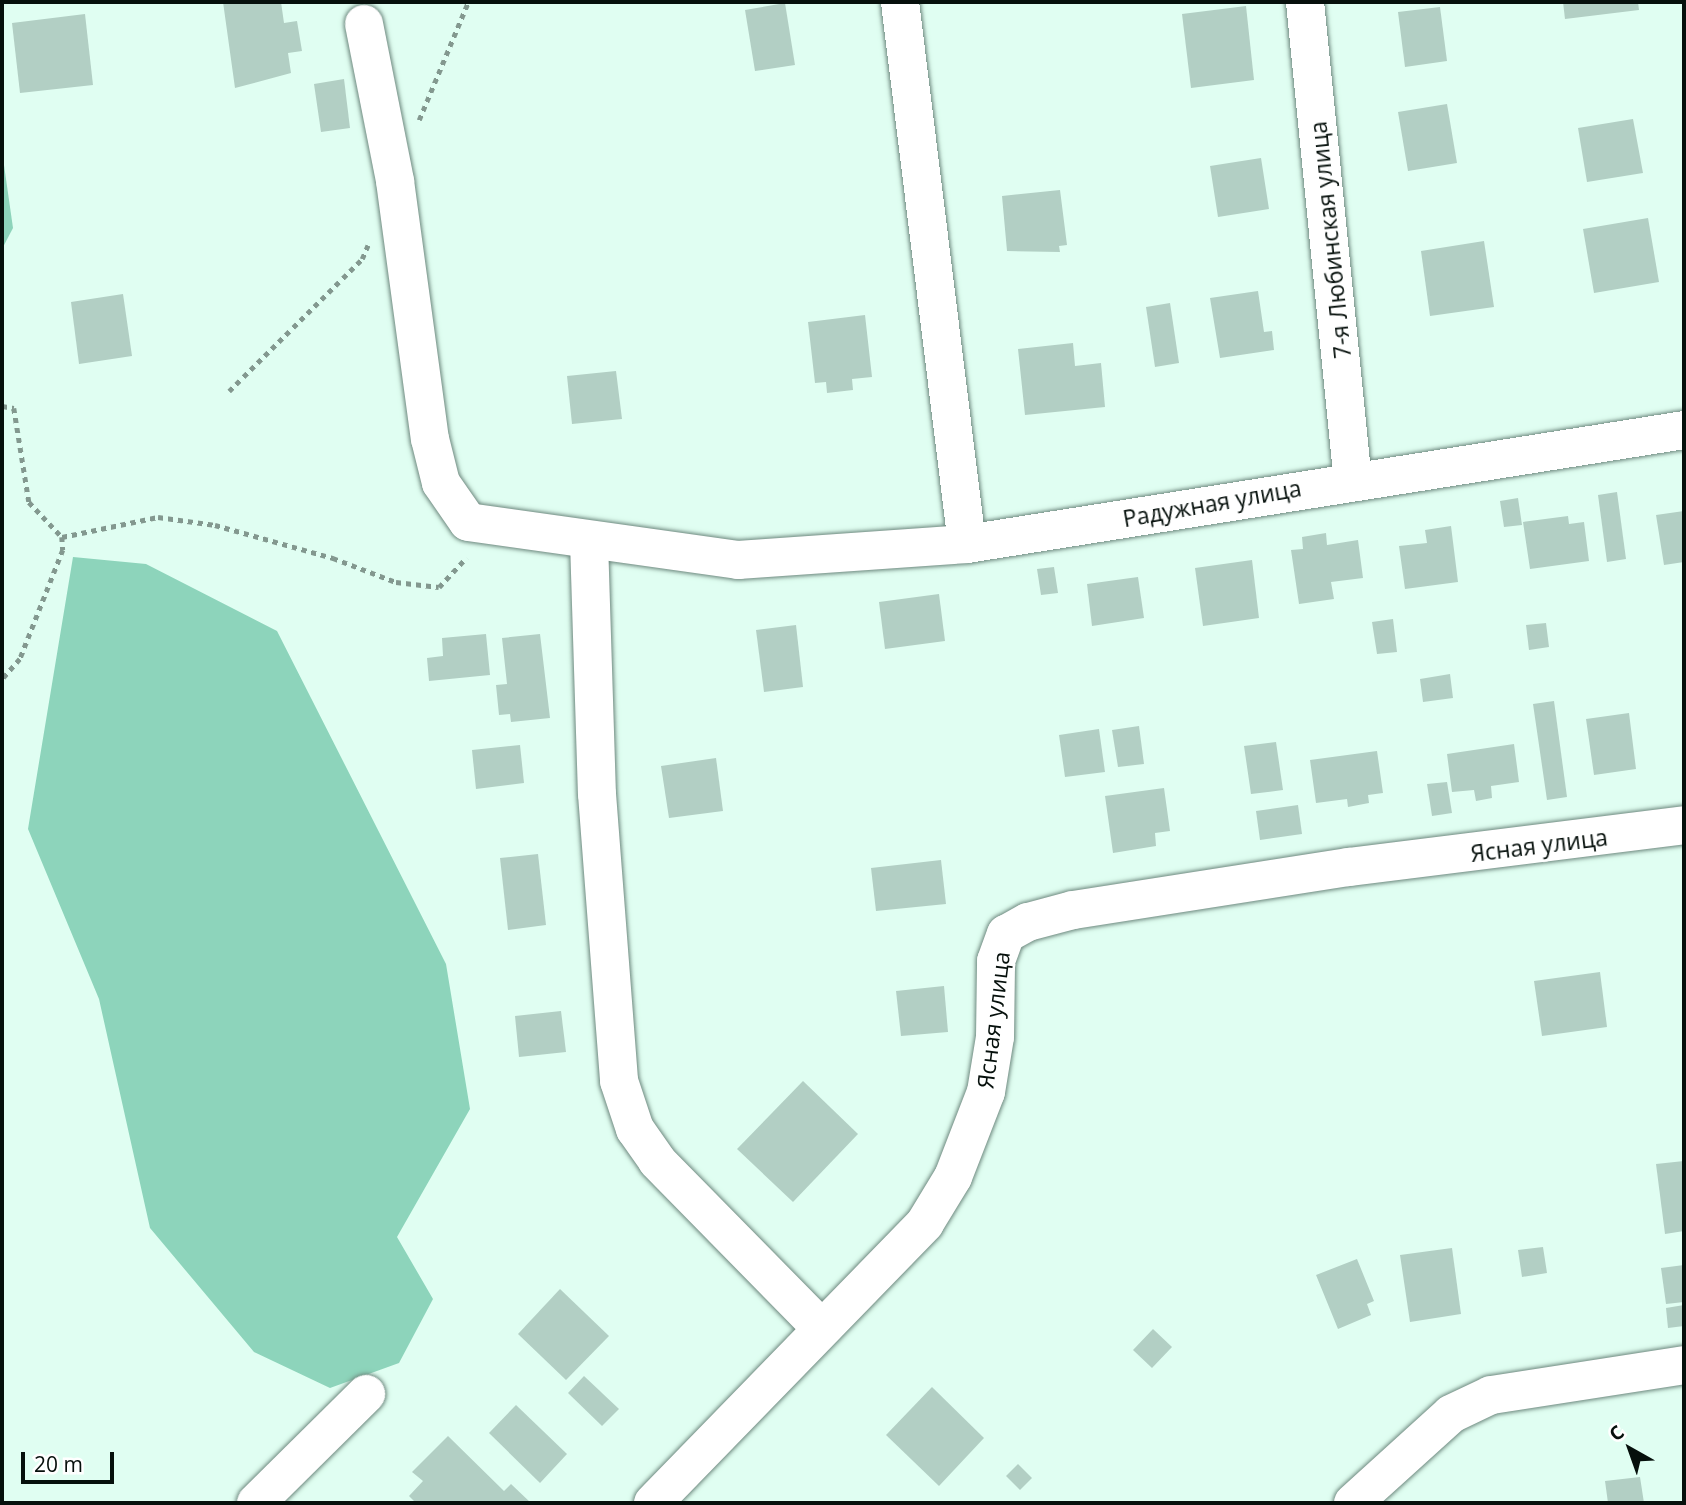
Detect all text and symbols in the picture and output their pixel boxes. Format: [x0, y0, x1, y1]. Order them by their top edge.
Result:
street label: 7-я Любинская улица [1304, 120, 1356, 360]
street label: Радужная улица [1121, 474, 1303, 532]
street label: Ясная улица [1469, 823, 1609, 867]
street label: Ясная улица [971, 950, 1015, 1090]
north arrow [1595, 1414, 1665, 1484]
text: С [1604, 1419, 1629, 1447]
scale bar [24, 1438, 117, 1482]
text: 20 m [34, 1450, 83, 1478]

